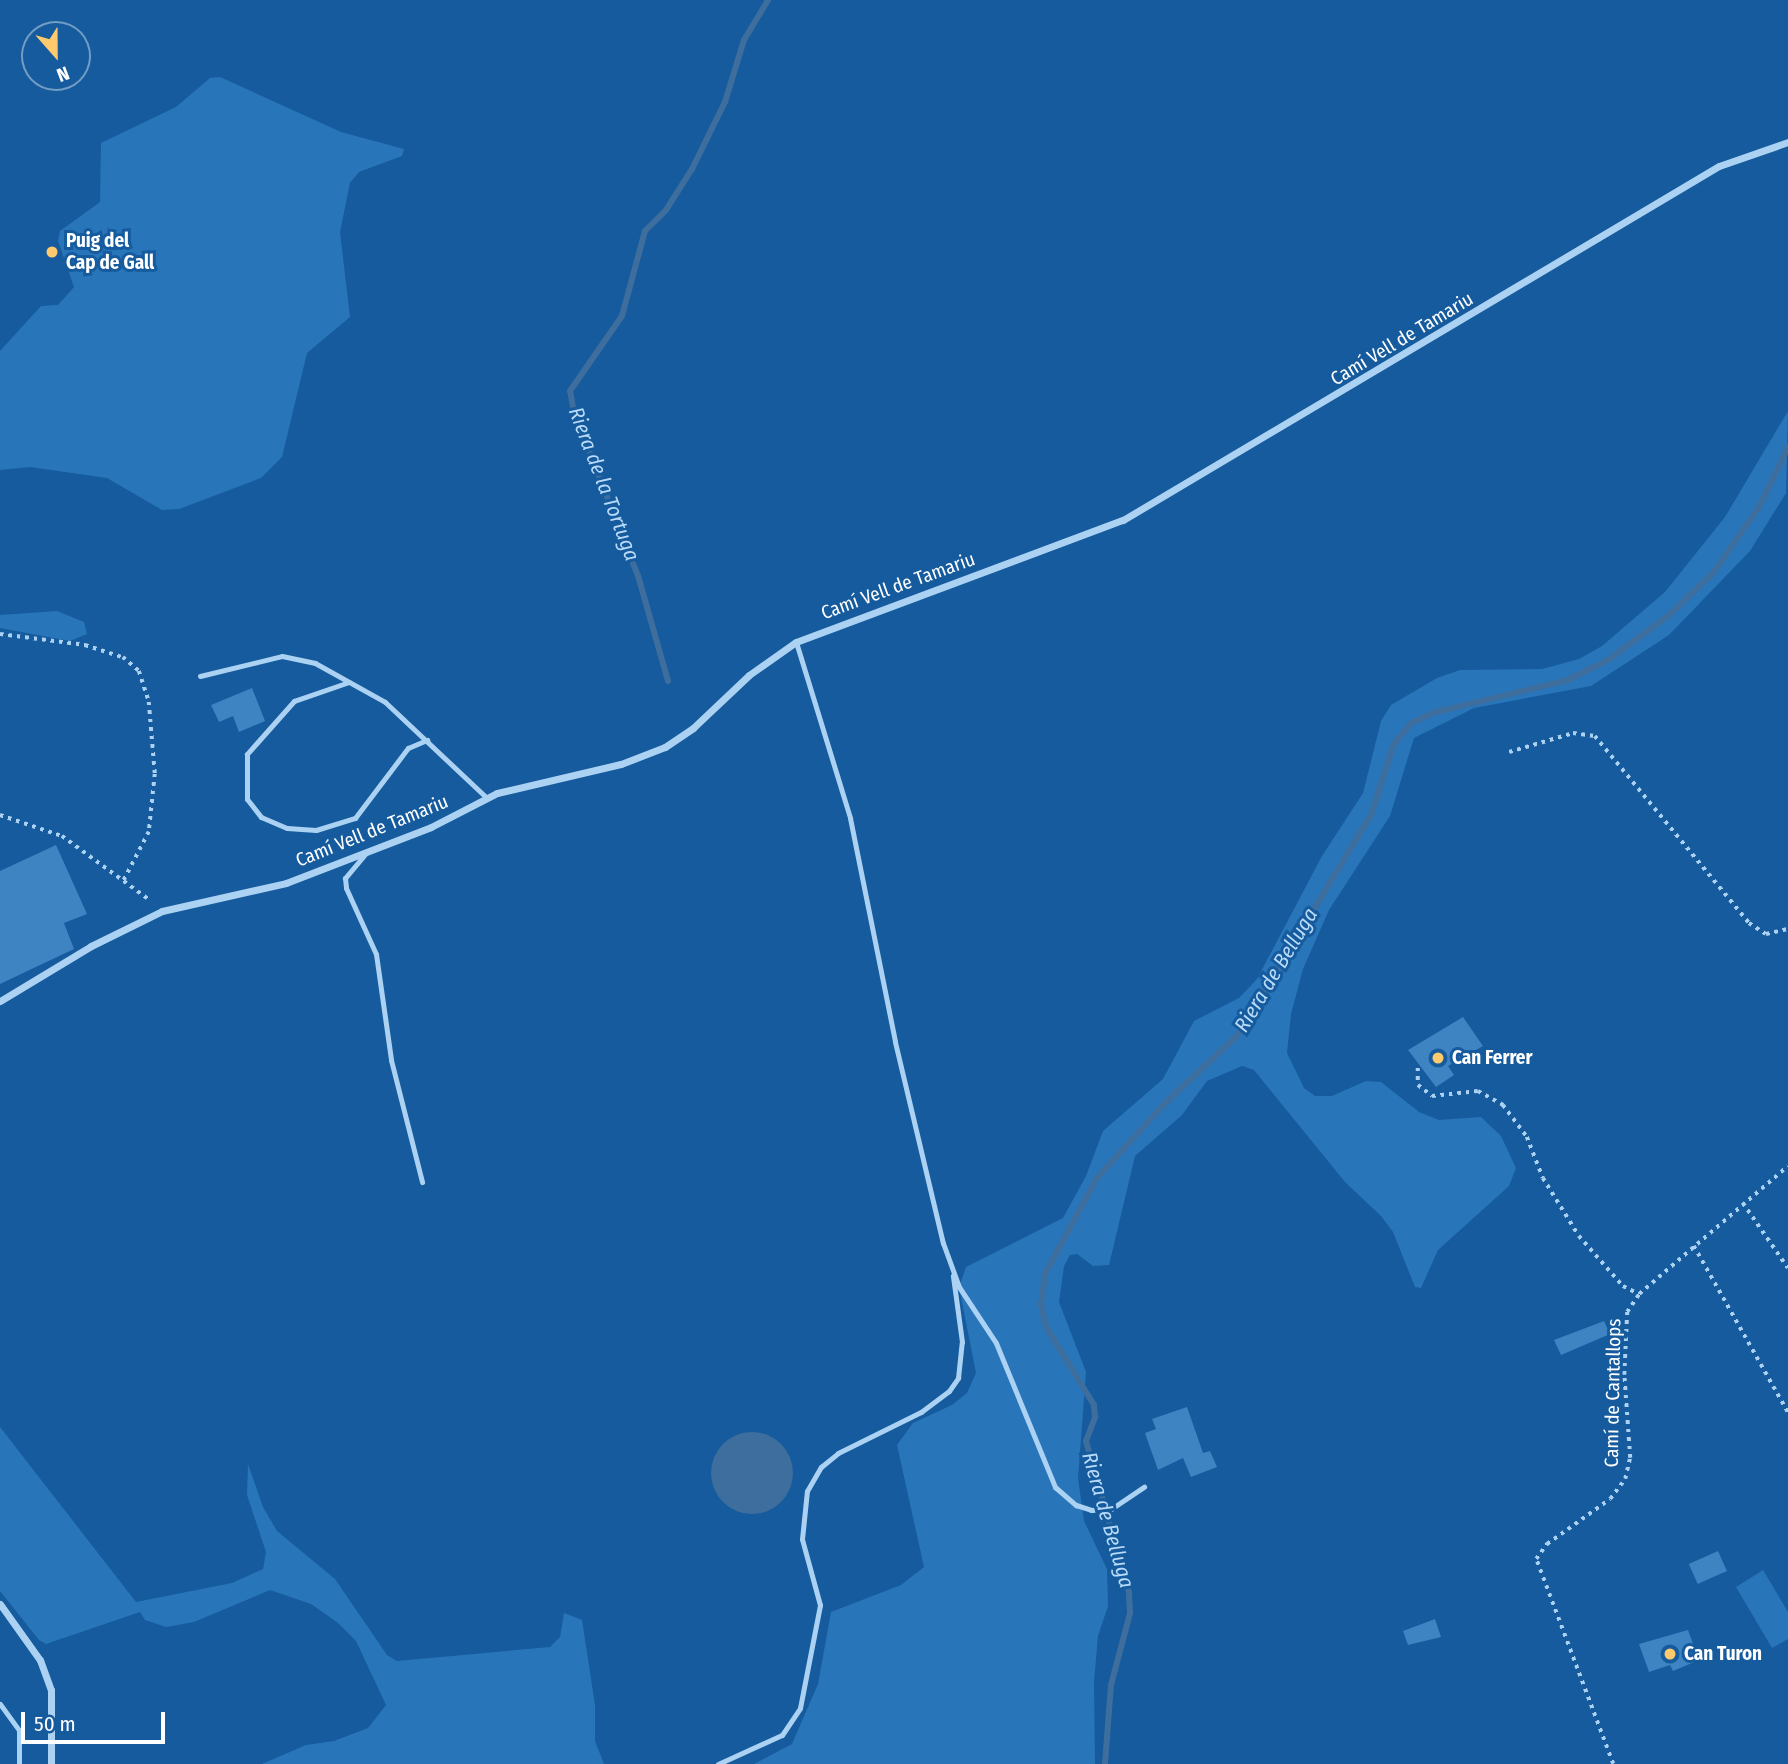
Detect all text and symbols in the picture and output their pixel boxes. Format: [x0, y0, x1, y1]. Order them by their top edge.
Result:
north arrow [21, 21, 91, 91]
text: N [54, 61, 72, 87]
place label: Puig del Cap de Gall [66, 230, 154, 274]
marker: Puig del Cap de Gall [44, 244, 60, 260]
street label: Camí Vell de Tamariu [1327, 287, 1477, 391]
water label: Riera de la Tortuga [563, 404, 645, 564]
street label: Camí Vell de Tamariu [818, 548, 978, 624]
street label: Camí Vell de Tamariu [293, 790, 451, 872]
water label: Riera de Belluga [1229, 903, 1323, 1037]
place label: Can Ferrer [1452, 1047, 1532, 1069]
marker: Can Ferrer [1430, 1050, 1446, 1066]
street label: Camí de Cantallops [1600, 1318, 1626, 1468]
water label: Riera de Belluga [1077, 1449, 1139, 1591]
place label: Can Turon [1684, 1643, 1762, 1665]
marker: Can Turon [1662, 1646, 1678, 1662]
scale bar [24, 1698, 168, 1742]
text: 50 m [34, 1711, 76, 1737]

